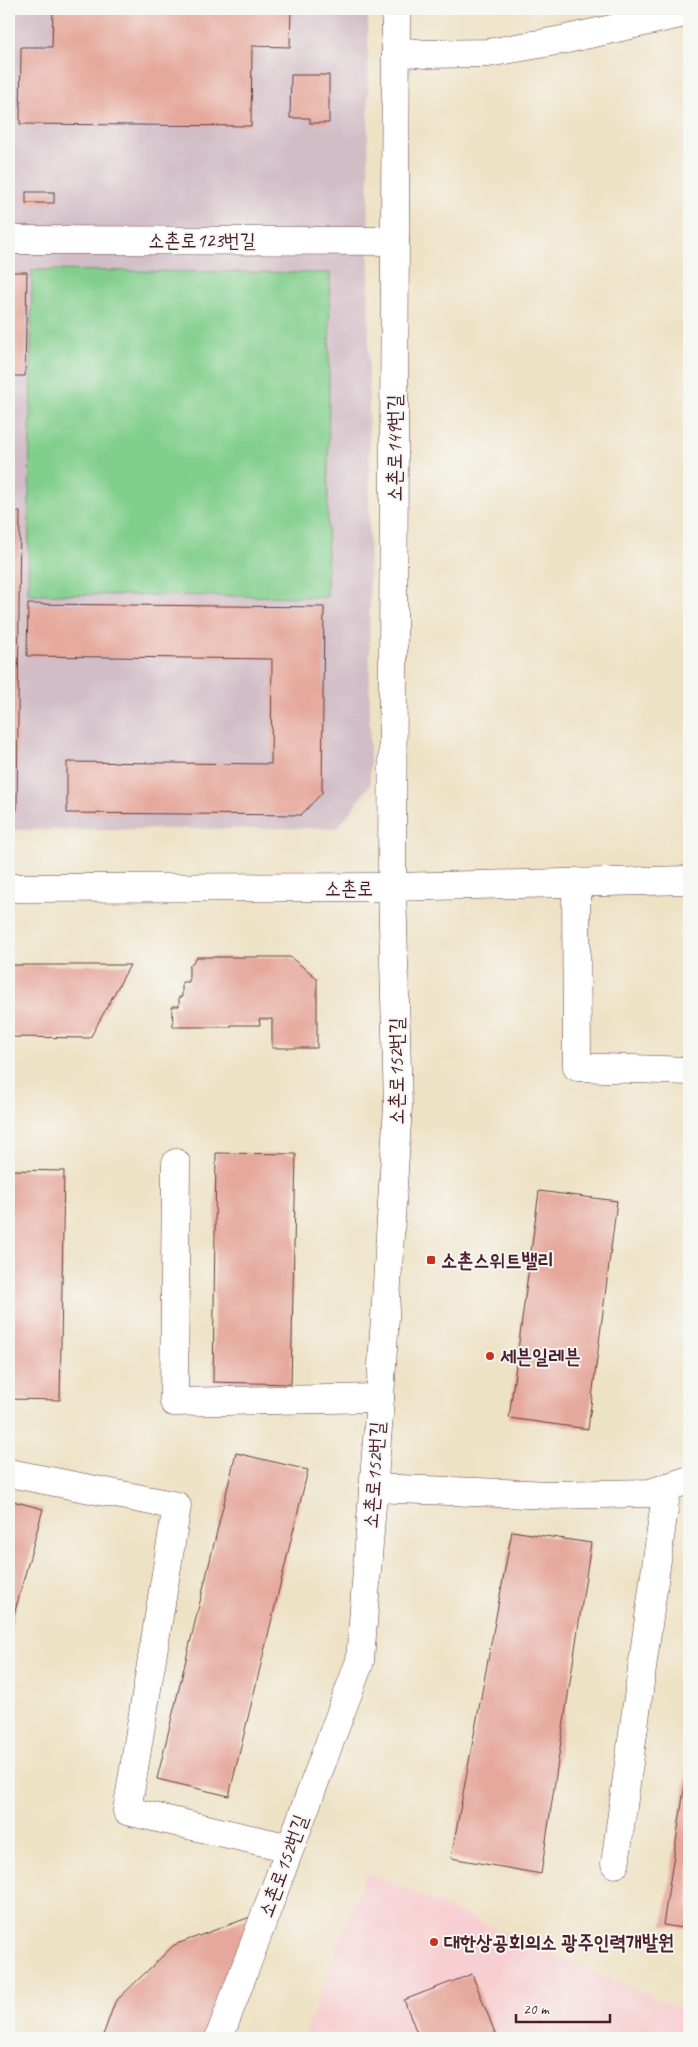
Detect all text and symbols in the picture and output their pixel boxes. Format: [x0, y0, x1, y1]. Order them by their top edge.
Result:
street label: 소촌로123번길 [148, 228, 256, 253]
street label: 소촌로149번길 [382, 394, 407, 502]
street label: 소촌로 [325, 876, 373, 901]
street label: 소촌로152번길 [384, 1017, 409, 1125]
place label: 소촌스위트밸리 [441, 1248, 554, 1273]
marker: 소촌스위트밸리 [425, 1254, 437, 1266]
place label: 세븐일레븐 [500, 1344, 580, 1369]
marker: 세븐일레븐 [484, 1350, 496, 1362]
street label: 소촌로152번길 [358, 1421, 390, 1529]
street label: 소촌로152번길 [253, 1811, 313, 1921]
place label: 대한상공회의소 광주인력개발원 [444, 1930, 674, 1955]
marker: 대한상공회의소 광주인력개발원 [428, 1936, 440, 1948]
scale bar [516, 1992, 609, 2024]
text: 20 m [523, 2000, 550, 2019]

